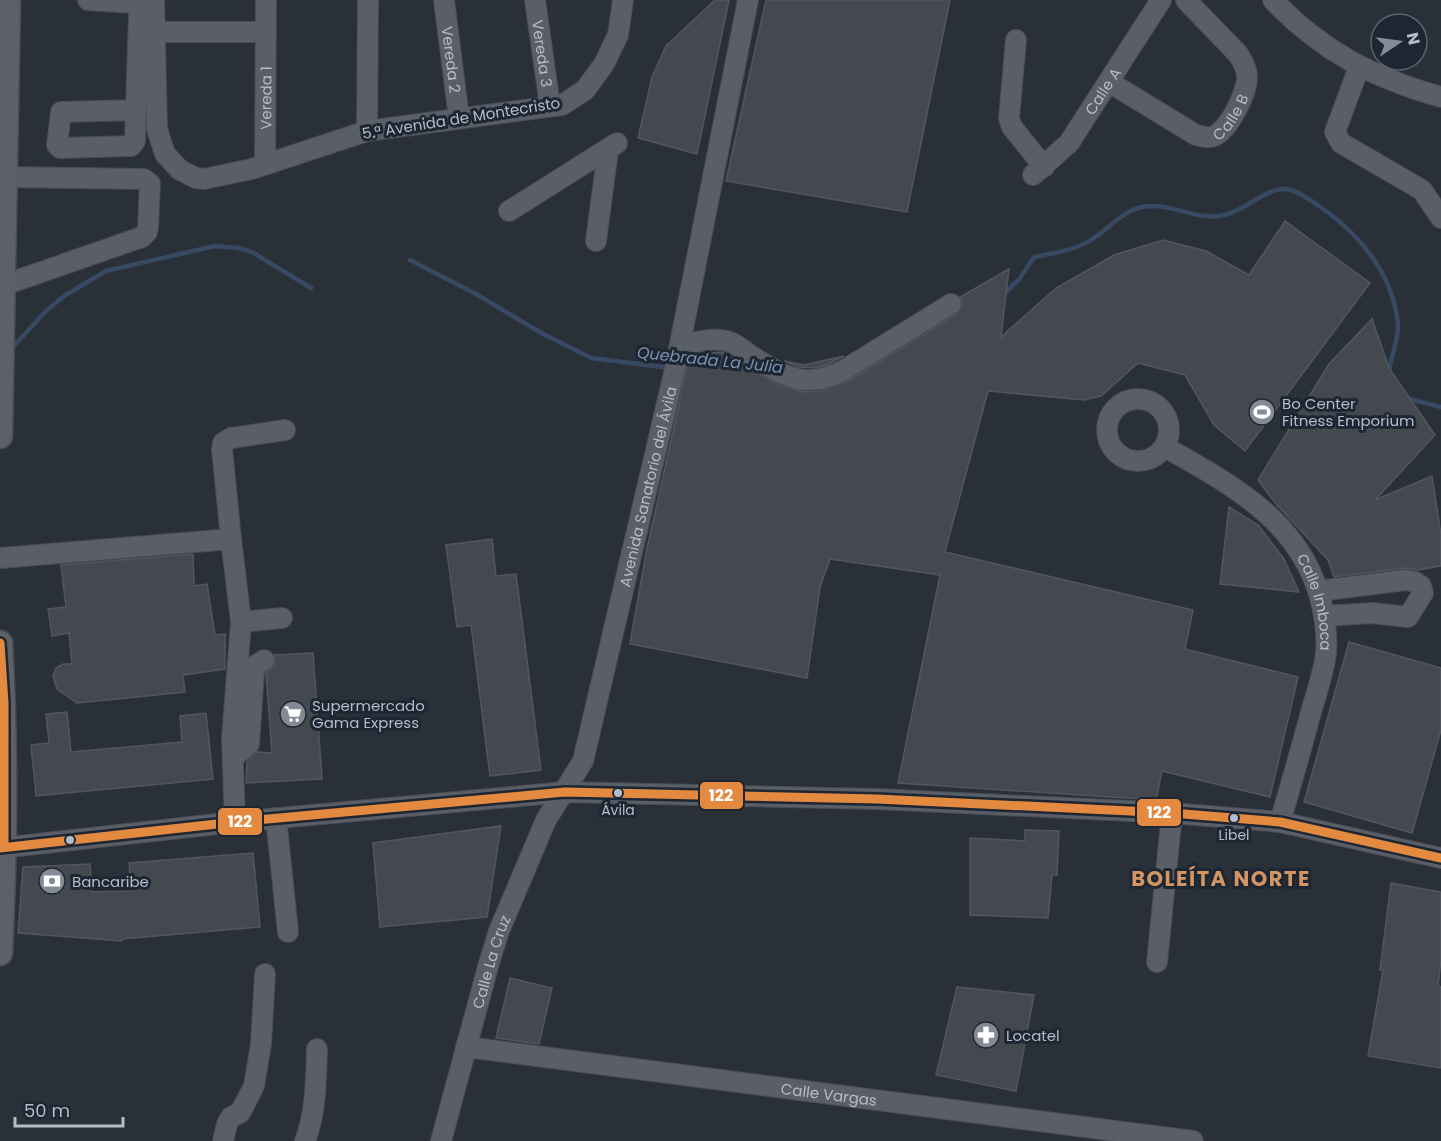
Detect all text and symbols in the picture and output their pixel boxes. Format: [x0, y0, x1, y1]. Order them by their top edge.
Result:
north arrow [1369, 12, 1429, 72]
street label: Vereda 3 [527, 19, 558, 88]
street label: Vereda 2 [437, 25, 466, 94]
text: N [1401, 30, 1426, 47]
street label: Calle A [1079, 63, 1126, 119]
street label: Vereda 1 [255, 66, 276, 130]
street label: Calle B [1208, 91, 1253, 145]
street label: 5.ª Avenida de Montecristo [360, 92, 562, 144]
water label: Quebrada La Julia [636, 341, 784, 379]
street label: Avenida Sanatorio del Ávila [614, 384, 681, 589]
place label: Bo Center Fitness Emporium [1282, 393, 1415, 431]
sports icon: Bo Center Fitness Emporium [1247, 397, 1277, 427]
street label: Calle Imboca [1292, 549, 1337, 651]
place label: Supermercado Gama Express [312, 695, 425, 733]
supermarket icon: Supermercado Gama Express [278, 699, 308, 729]
line badge: 122 [699, 781, 744, 810]
text: 122 [709, 784, 733, 807]
marker: Ávila [612, 787, 624, 799]
line badge: 122 [1136, 798, 1182, 827]
place label: Ávila [601, 800, 635, 820]
text: 122 [1147, 801, 1171, 824]
line badge: 122 [217, 807, 263, 836]
text: 122 [228, 810, 252, 833]
marker: Libel [1228, 812, 1240, 824]
place label: Libel [1218, 825, 1250, 845]
unlabelled marker [64, 834, 76, 846]
district label: BOLEÍTA NORTE [1131, 864, 1311, 893]
bank icon: Bancaribe [37, 866, 67, 896]
place label: Bancaribe [72, 871, 149, 892]
street label: Calle La Cruz [467, 912, 515, 1011]
pharmacy icon: Locatel [971, 1020, 1001, 1050]
place label: Locatel [1006, 1025, 1060, 1046]
street label: Calle Vargas [780, 1077, 878, 1111]
scale bar [15, 1090, 123, 1128]
text: 50 m [24, 1098, 70, 1123]

